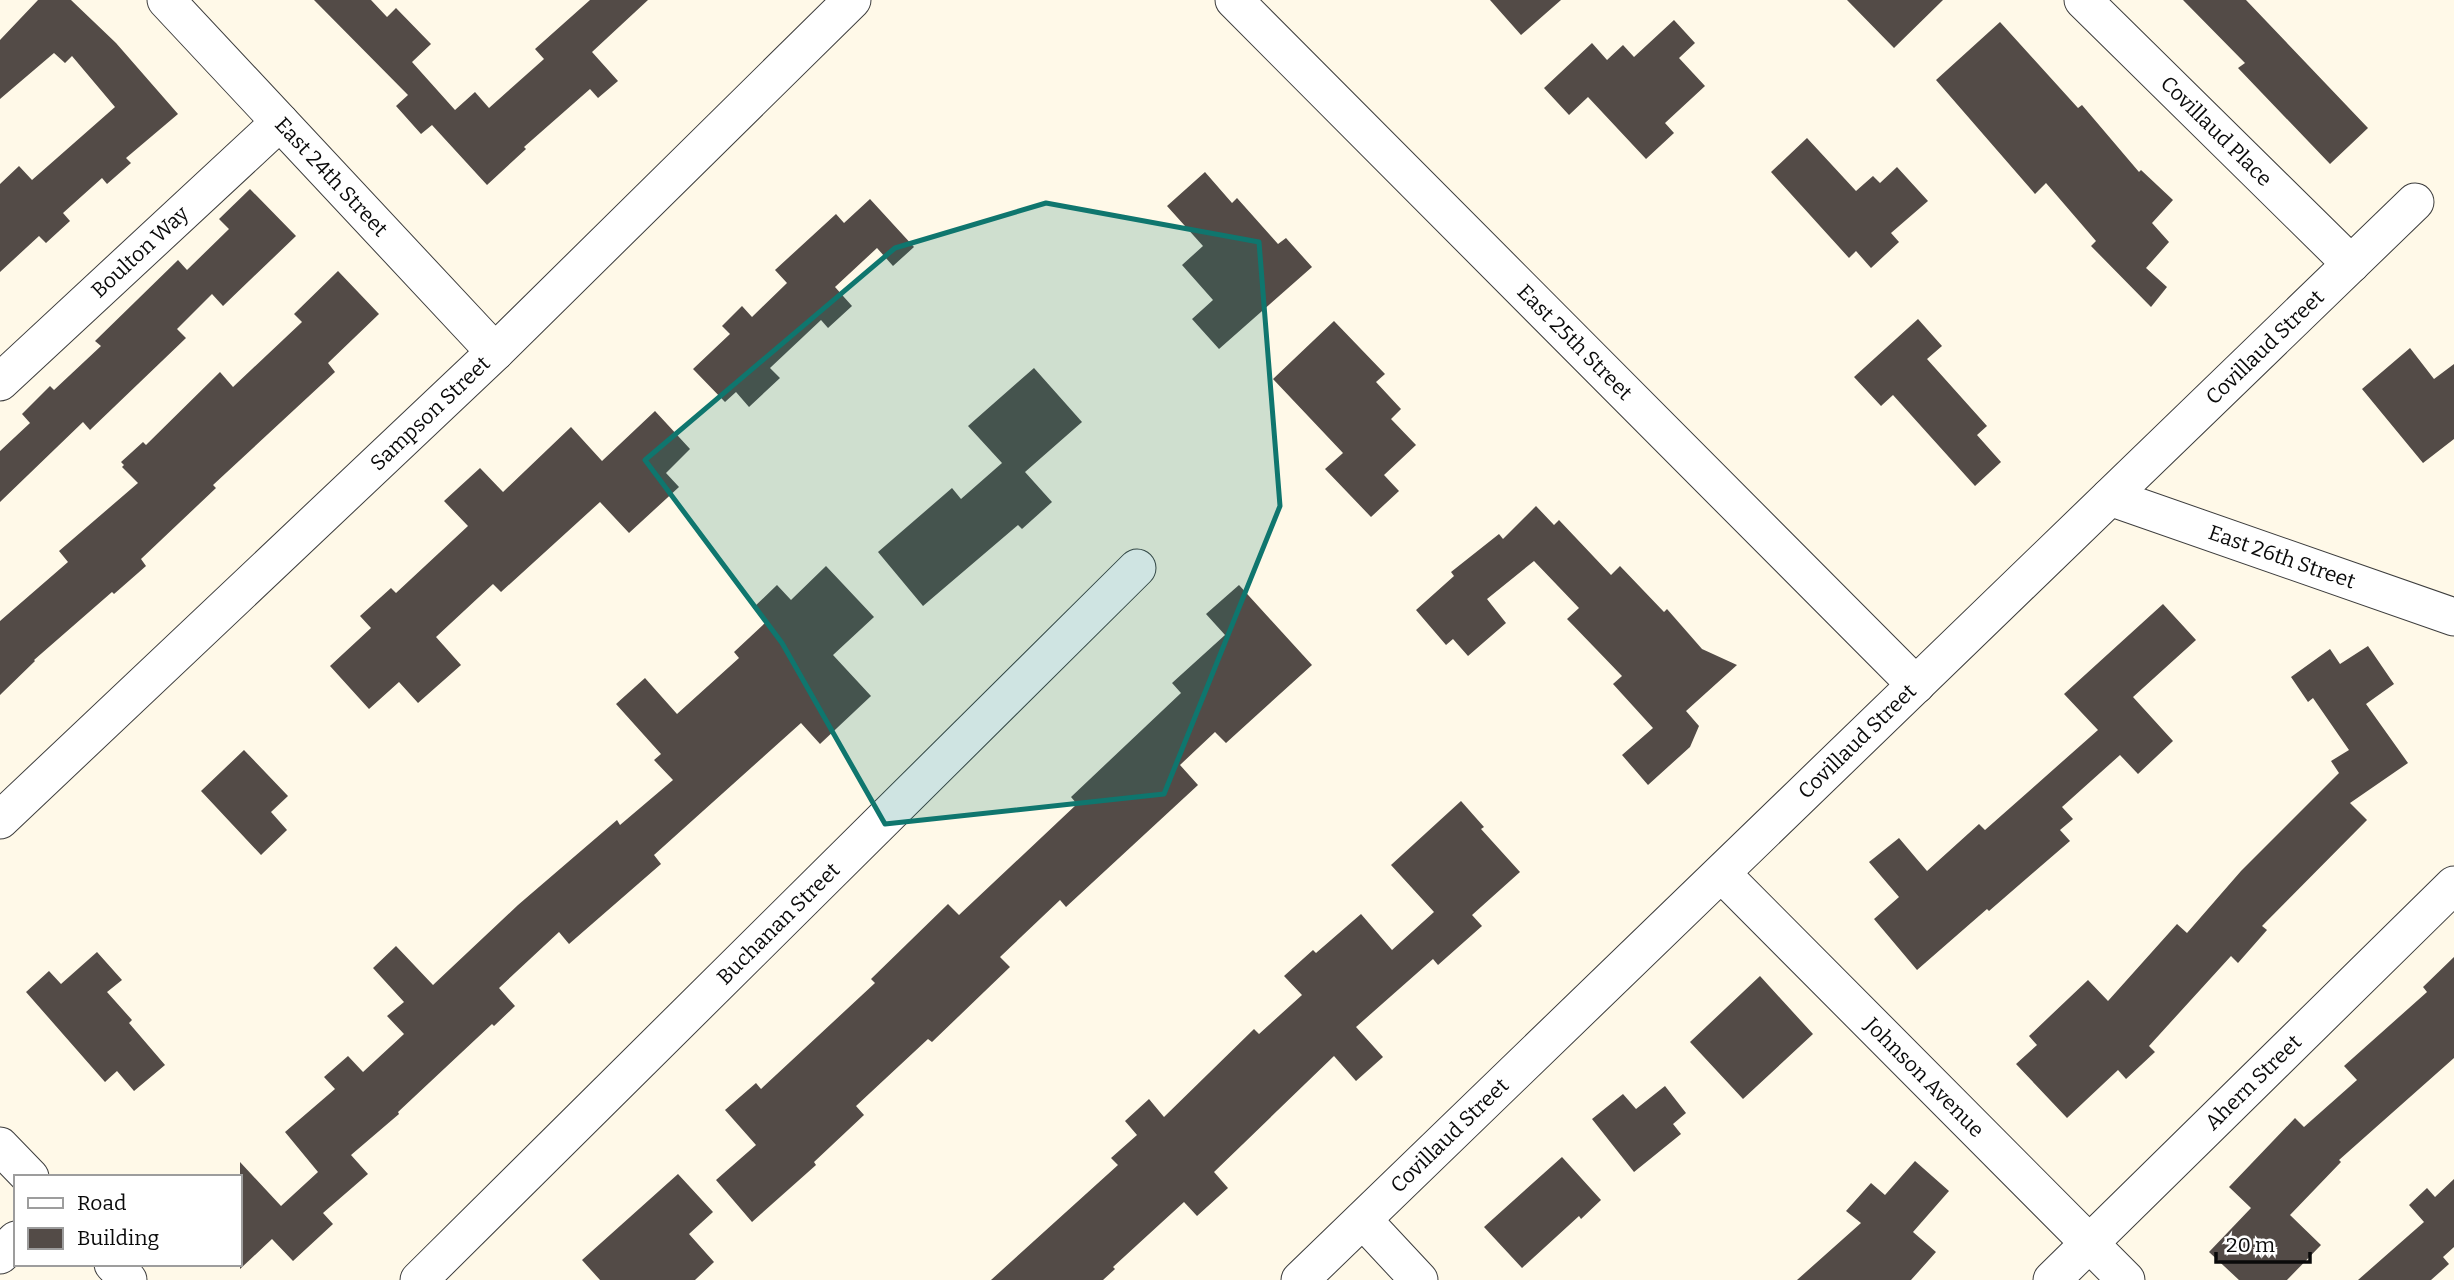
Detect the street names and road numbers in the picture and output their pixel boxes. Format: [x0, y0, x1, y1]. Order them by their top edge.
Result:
street label: Covillaud Place [2155, 71, 2277, 192]
street label: East 24th Street [269, 112, 393, 242]
street label: Boulton Way [86, 200, 195, 303]
street label: East 25th Street [1512, 279, 1638, 406]
street label: Covillaud Street [2200, 284, 2330, 410]
street label: Sampson Street [365, 350, 496, 476]
street label: East 26th Street [2205, 519, 2359, 595]
street label: Covillaud Street [1793, 678, 1922, 804]
street label: Buchanan Street [711, 857, 846, 990]
street label: Johnson Avenue [1859, 1011, 1990, 1143]
street label: Ahern Street [2199, 1029, 2307, 1135]
street label: Covillaud Street [1385, 1072, 1514, 1198]

